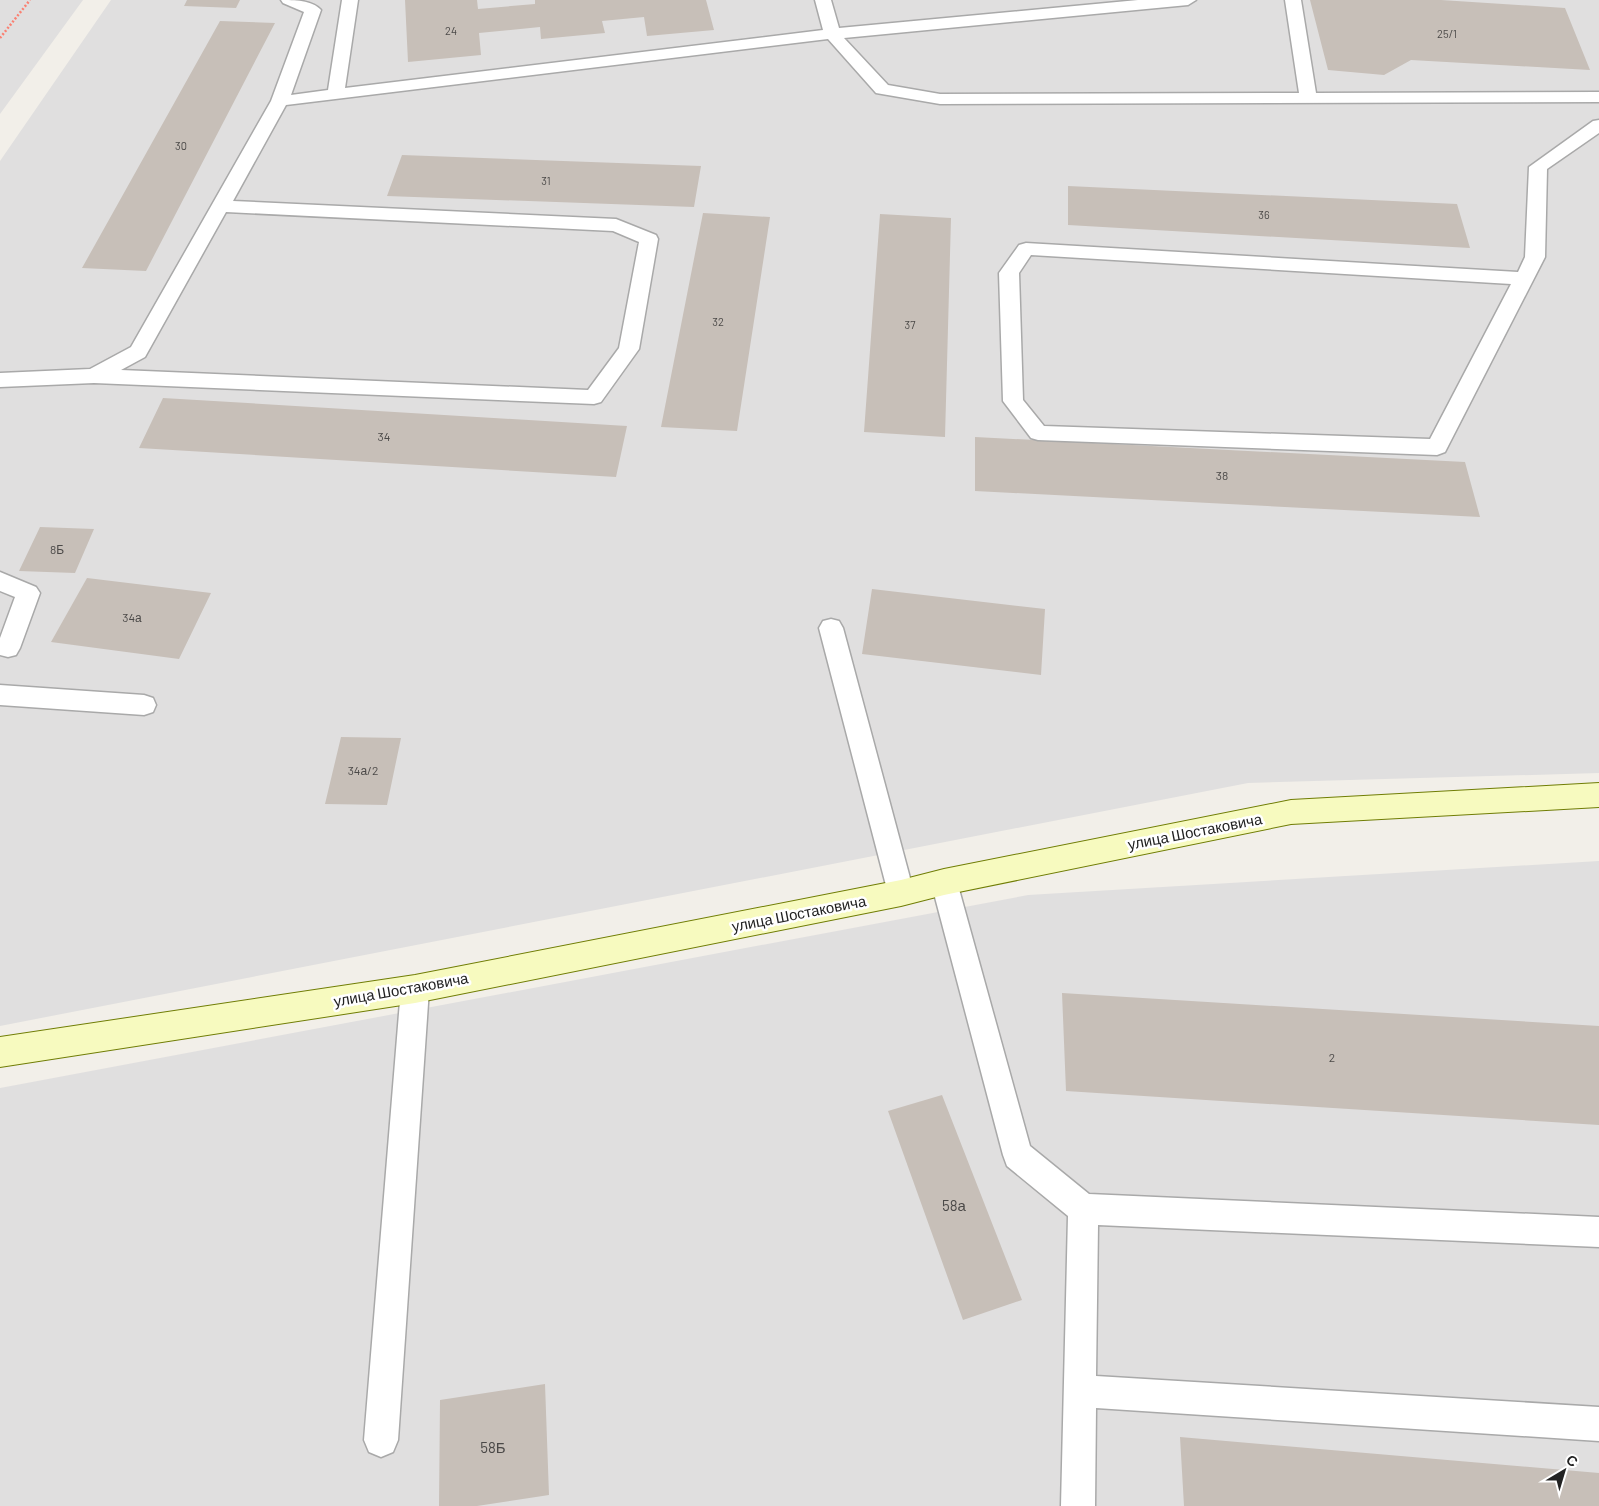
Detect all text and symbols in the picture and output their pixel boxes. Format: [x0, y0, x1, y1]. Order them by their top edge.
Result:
house number: 24 [445, 24, 457, 37]
house number: 25/1 [1437, 27, 1457, 40]
house number: 30 [175, 139, 187, 152]
house number: 31 [541, 174, 551, 187]
house number: 36 [1258, 208, 1270, 221]
house number: 32 [712, 315, 724, 328]
house number: 37 [905, 318, 915, 331]
house number: 34 [378, 429, 390, 443]
house number: 38 [1216, 468, 1228, 482]
house number: 8Б [50, 542, 64, 556]
house number: 34а [122, 610, 142, 624]
house number: 34а/2 [348, 763, 378, 777]
street label: улица Шостаковича [1126, 809, 1264, 853]
street label: улица Шостаковича [730, 891, 868, 935]
street label: улица Шостаковича [332, 968, 470, 1010]
house number: 2 [1329, 1050, 1335, 1064]
house number: 58а [942, 1196, 967, 1214]
house number: 58Б [480, 1438, 506, 1456]
north arrow [1539, 1446, 1589, 1496]
text: С [1563, 1451, 1582, 1470]

